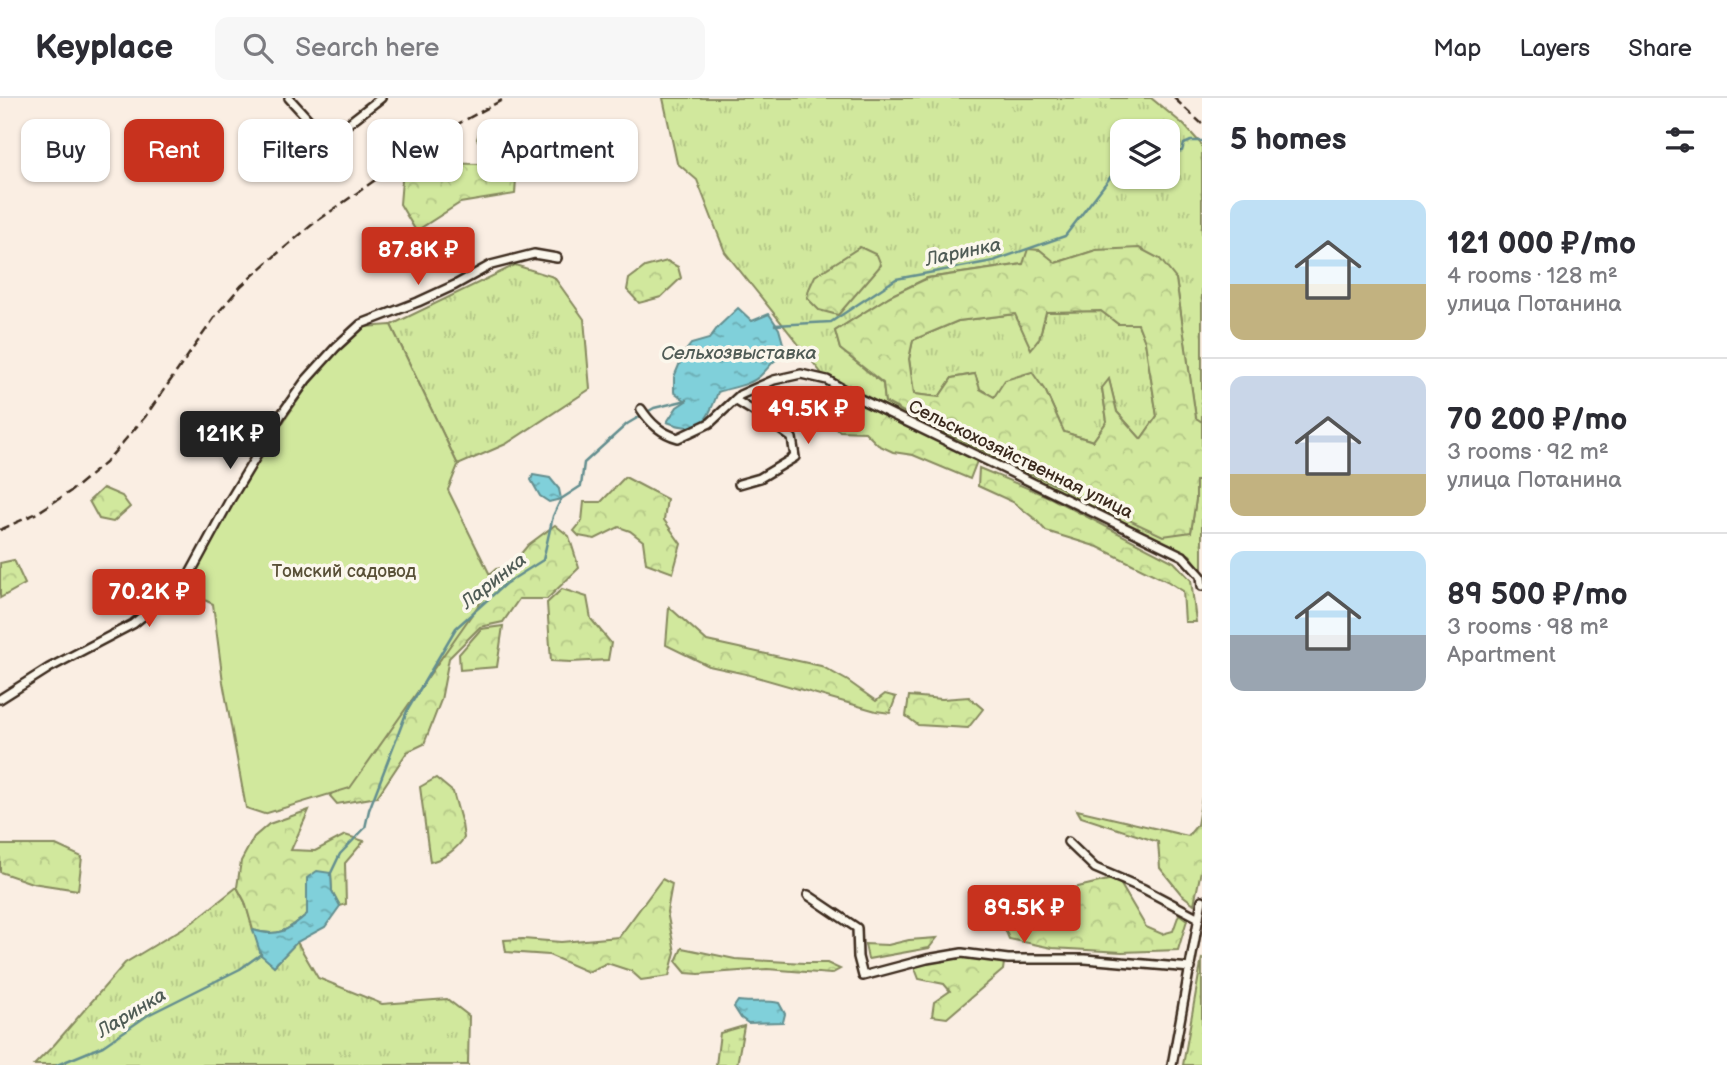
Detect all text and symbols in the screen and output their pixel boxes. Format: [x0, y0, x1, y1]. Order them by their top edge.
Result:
search box [215, 17, 705, 80]
text: Keyplace [35, 28, 173, 68]
icon: search [239, 29, 277, 67]
text: Search here [295, 33, 439, 64]
text: Map [1433, 34, 1481, 63]
text: Layers [1519, 34, 1590, 63]
text: Share [1628, 34, 1692, 63]
chip: Buy [21, 119, 110, 182]
chip: Rent [124, 119, 224, 182]
chip: Filters [238, 119, 353, 182]
chip: New [367, 119, 463, 182]
chip: Apartment [477, 119, 638, 182]
map controls [1110, 119, 1180, 189]
button: layers [1110, 119, 1180, 189]
icon: filters [1661, 121, 1699, 159]
text: 5 homes [1230, 122, 1347, 158]
text: 121 000 ₽/mo [1447, 226, 1636, 262]
pin: 87.8K ₽ [353, 228, 483, 287]
icon: home [1286, 228, 1370, 312]
water label: Ларинка [922, 233, 1003, 272]
text: 87.8K ₽ [378, 236, 458, 264]
text: 4 rooms · 128 m² [1447, 262, 1618, 290]
text: улица Потанина [1447, 290, 1622, 318]
water label: Сельхозвыставка [661, 342, 817, 365]
pin: 49.5K ₽ [743, 386, 873, 446]
text: 49.5K ₽ [768, 395, 848, 423]
street label: Сельскохозяйственная улица [905, 396, 1137, 523]
text: 70 200 ₽/mo [1447, 402, 1627, 438]
icon: home [1286, 404, 1370, 488]
pin: 121K ₽ [173, 412, 287, 471]
text: 121K ₽ [196, 420, 264, 448]
text: 3 rooms · 92 m² [1447, 438, 1609, 466]
text: улица Потанина [1447, 466, 1622, 494]
water label: Ларинка [456, 548, 531, 614]
park label: Томский садовод [272, 561, 416, 582]
pin: 70.2K ₽ [84, 570, 214, 629]
text: 89 500 ₽/mo [1447, 577, 1628, 613]
text: 70.2K ₽ [108, 578, 190, 606]
icon: home [1286, 579, 1370, 663]
text: 3 rooms · 98 m² [1447, 613, 1609, 641]
text: Apartment [1447, 641, 1556, 669]
pin: 89.5K ₽ [959, 886, 1089, 945]
text: 89.5K ₽ [984, 894, 1064, 922]
water label: Ларинка [92, 984, 171, 1043]

